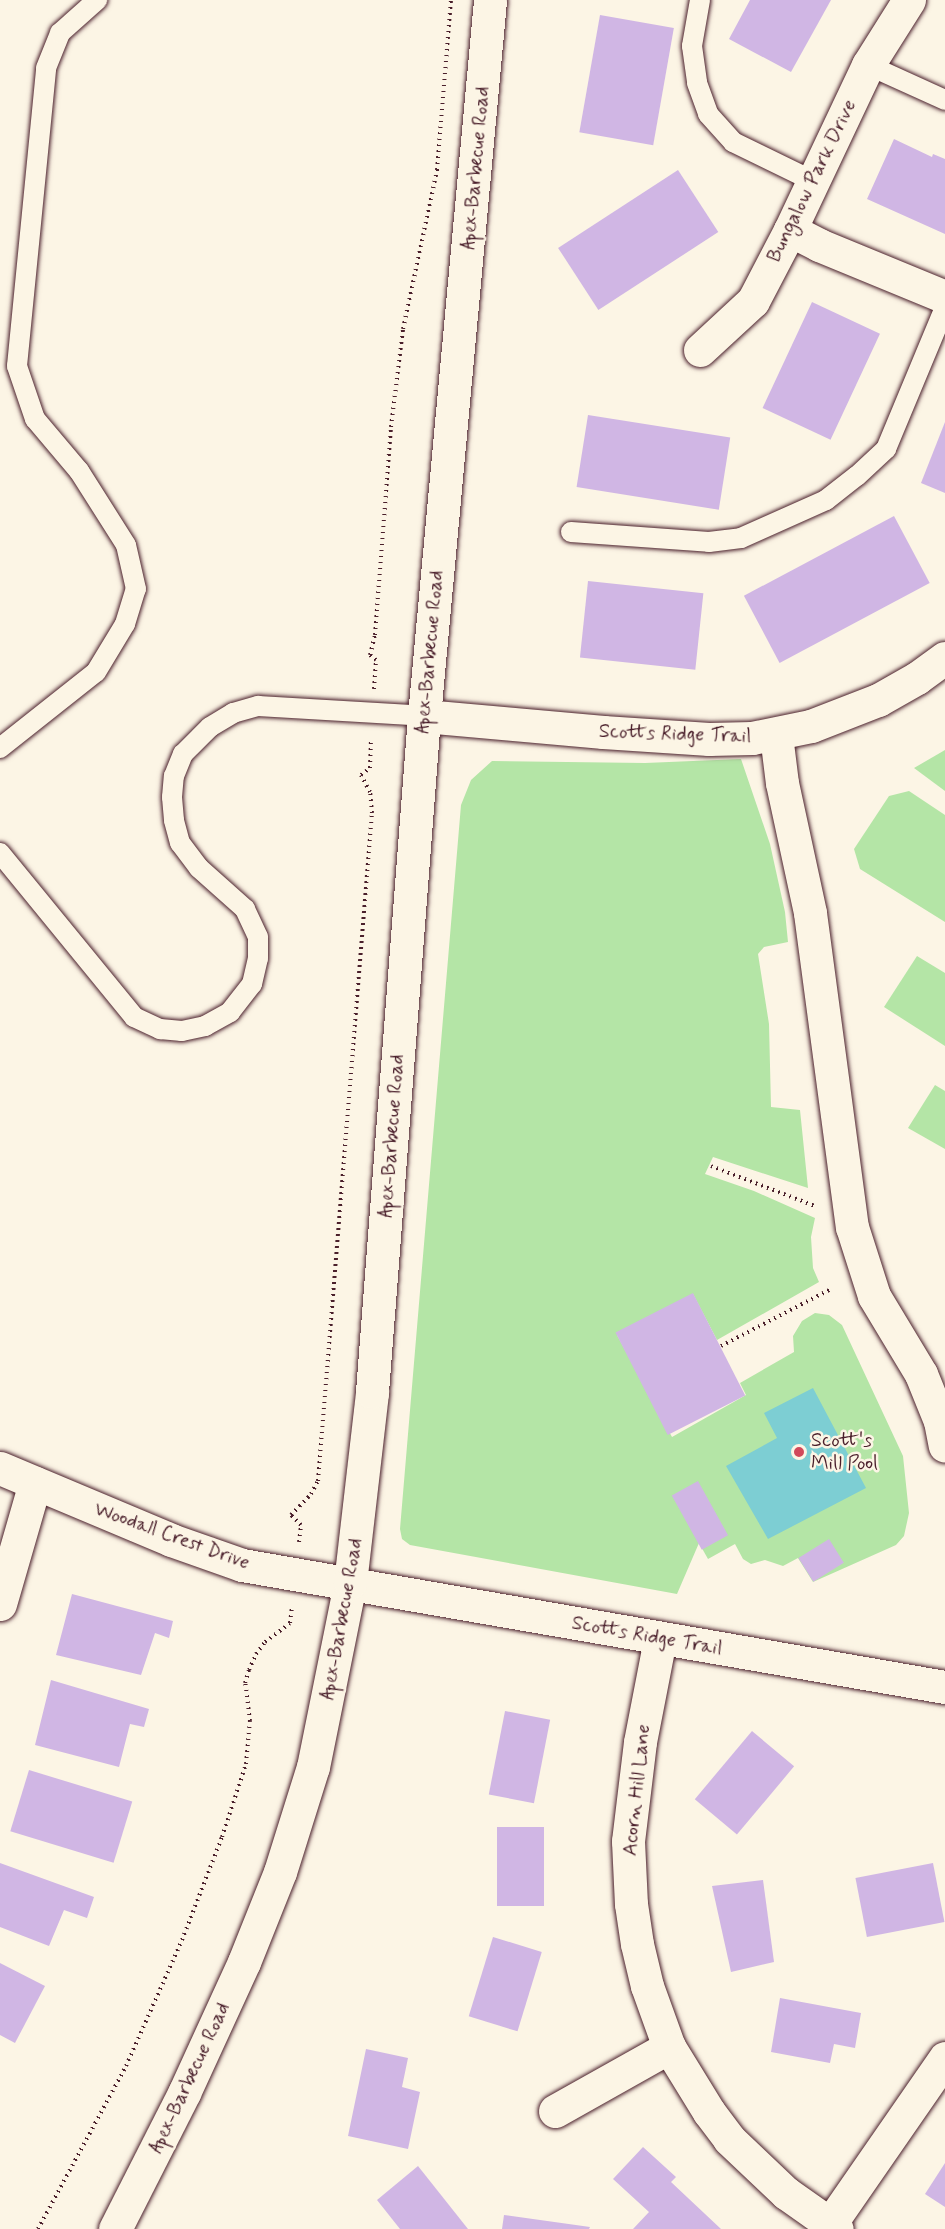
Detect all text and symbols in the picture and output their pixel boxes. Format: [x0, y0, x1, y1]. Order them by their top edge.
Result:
street label: Apex-Barbecue Road [457, 85, 495, 251]
street label: Bungalow Park Drive [763, 98, 861, 264]
street label: Apex-Barbecue Road [411, 569, 449, 735]
street label: Scotts Ridge Trail [600, 719, 750, 749]
street label: Apex-Barbecue Road [374, 1053, 410, 1219]
place label: Scott's Mill Pool [811, 1428, 878, 1475]
marker: Scott's Mill Pool [792, 1445, 806, 1459]
street label: Woodall Crest Drive [90, 1497, 254, 1575]
street label: Apex-Barbecue Road [316, 1536, 368, 1702]
street label: Scotts Ridge Trail [572, 1611, 722, 1661]
street label: Acorn Hill Lane [618, 1723, 656, 1857]
street label: Apex-Barbecue Road [144, 1999, 236, 2157]

